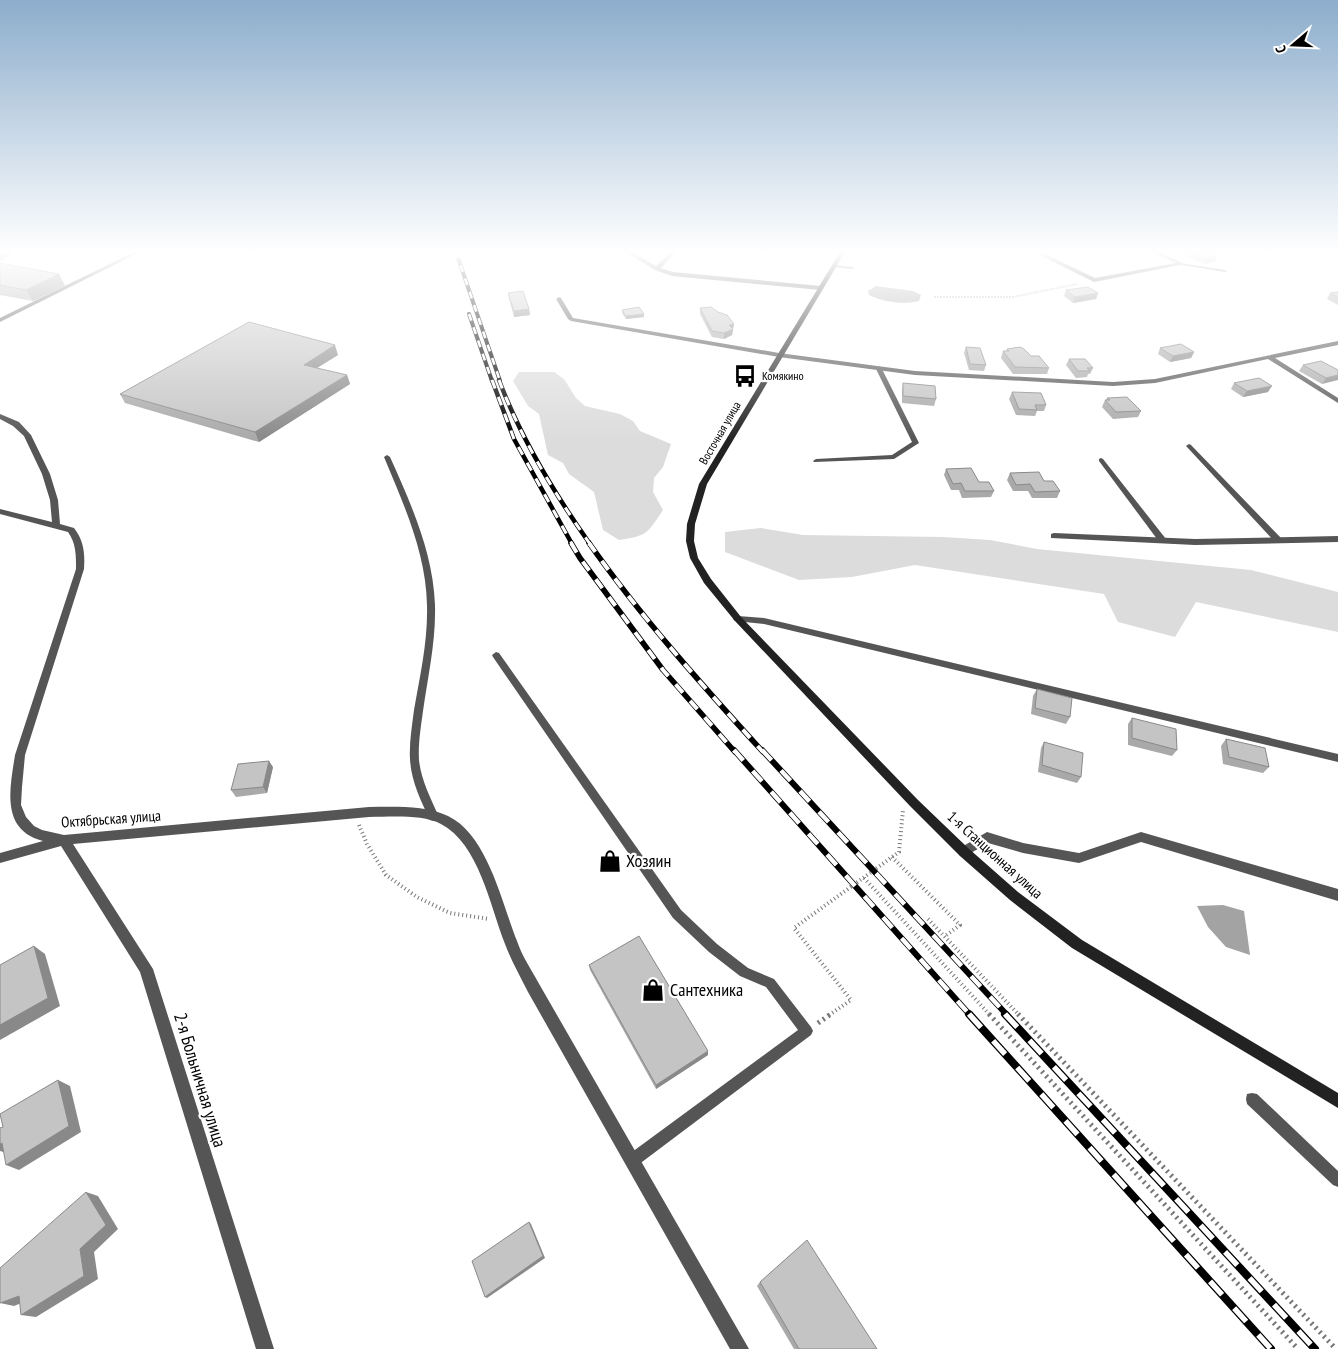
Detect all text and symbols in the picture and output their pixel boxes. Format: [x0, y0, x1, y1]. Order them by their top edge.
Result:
north arrow [1268, 20, 1318, 70]
text: С [1271, 43, 1290, 55]
bus stop icon: Комякино [732, 363, 758, 389]
place label: Комякино [762, 368, 804, 383]
street label: Восточная улица [695, 398, 744, 467]
street label: Октябрьская улица [60, 806, 162, 831]
street label: 1-я Станционная улица [944, 807, 1047, 902]
shop icon: Хозяин [597, 848, 623, 874]
place label: Хозяин [626, 849, 671, 872]
shop icon: Сантехника [640, 977, 666, 1003]
place label: Сантехника [670, 978, 743, 1001]
street label: 2-я Больничная улица [169, 1010, 232, 1150]

